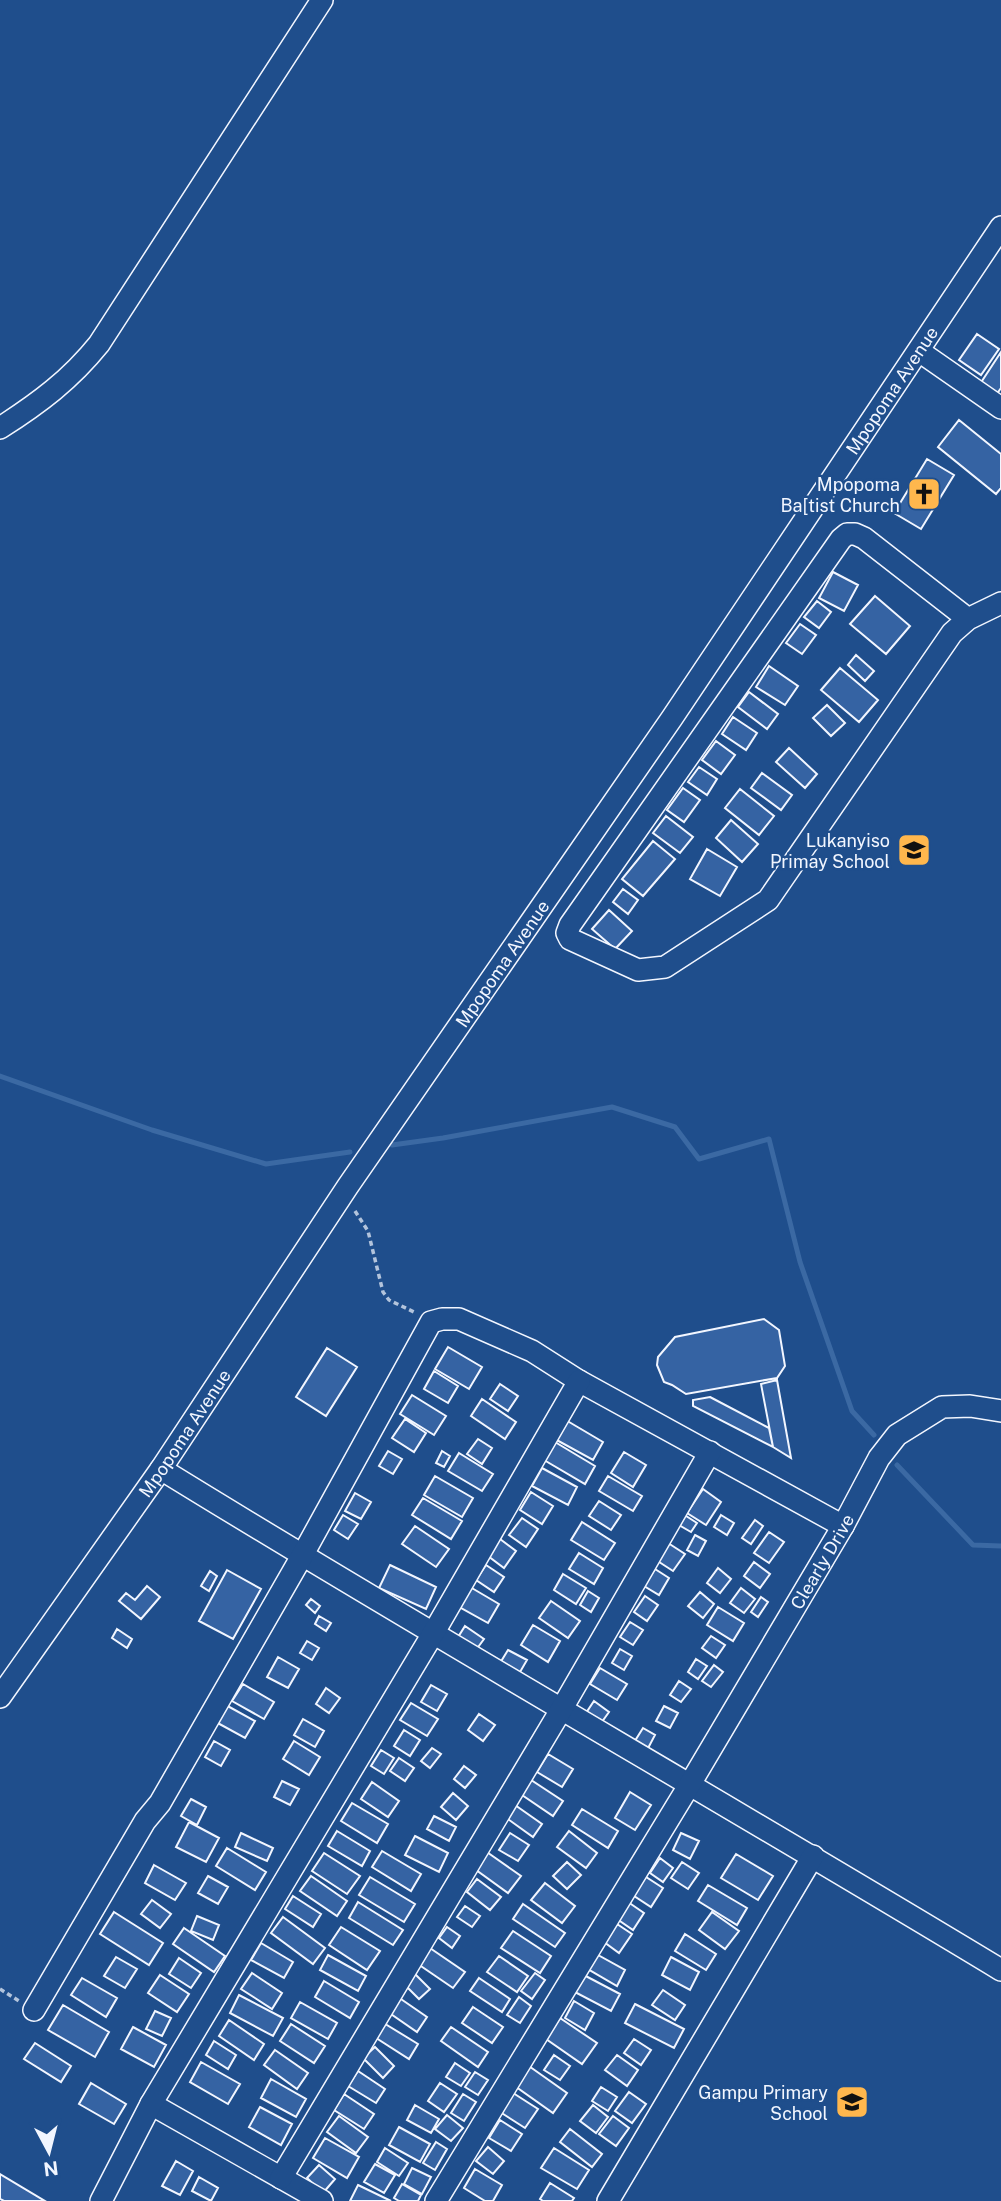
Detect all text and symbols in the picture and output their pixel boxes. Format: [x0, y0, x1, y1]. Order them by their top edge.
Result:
street label: Mpopoma Avenue [841, 322, 942, 458]
place label: Mpopoma Ba[tist Church [781, 474, 900, 516]
church icon: Mpopoma Ba[tist Church [905, 475, 943, 513]
place label: Lukanyiso Primay School [770, 830, 890, 872]
school or university icon: Lukanyiso Primay School [895, 831, 933, 869]
street label: Mpopoma Avenue [451, 896, 553, 1031]
street label: Mpopoma Avenue [134, 1365, 235, 1501]
street label: Clearly Drive [786, 1510, 858, 1613]
place label: Gampu Primary School [698, 2082, 828, 2124]
school or university icon: Gampu Primary School [833, 2083, 871, 2121]
north arrow [14, 2117, 84, 2187]
text: N [42, 2157, 60, 2181]

